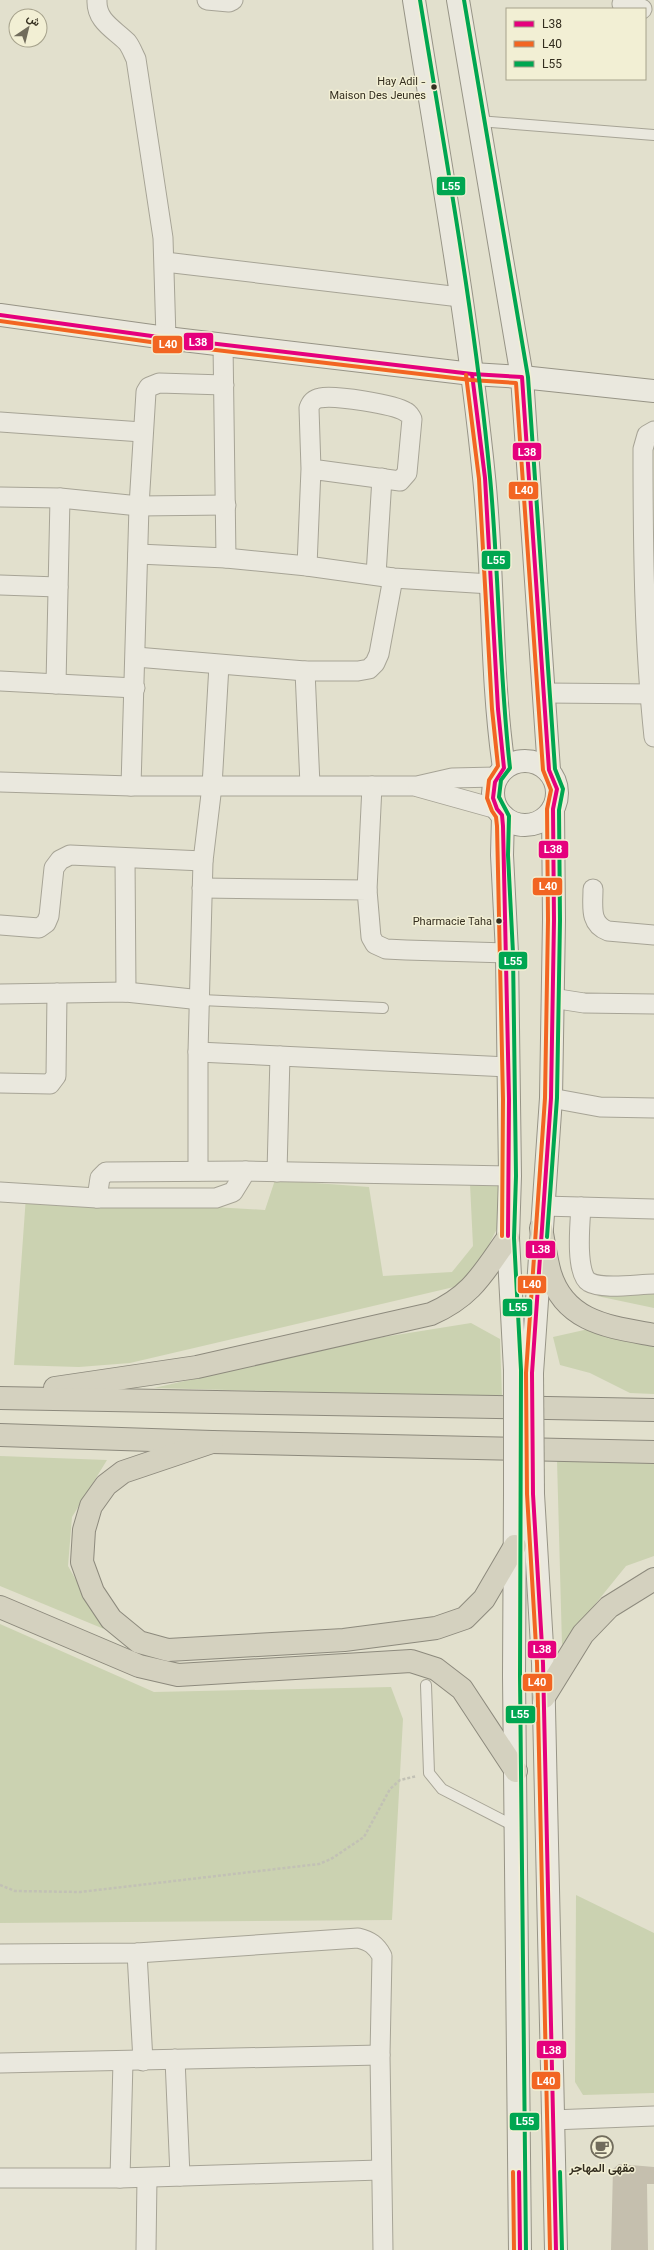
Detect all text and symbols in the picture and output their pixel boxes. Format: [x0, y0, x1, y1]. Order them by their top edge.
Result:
north arrow [8, 8, 48, 48]
legend [506, 8, 646, 80]
text: ش [23, 10, 43, 32]
text: L38 [542, 16, 562, 34]
text: L40 [542, 36, 562, 54]
text: L55 [542, 56, 562, 74]
place label: Hay Adil - Maison Des Jeunes [330, 74, 426, 105]
marker: Hay Adil - Maison Des Jeunes [429, 82, 439, 92]
line badge: L55 [436, 176, 466, 196]
text: L55 [442, 179, 460, 196]
line badge: L38 [183, 332, 214, 351]
line badge: L40 [152, 335, 183, 354]
text: L38 [189, 335, 207, 352]
text: L40 [159, 337, 177, 354]
line badge: L38 [512, 442, 542, 461]
text: L38 [518, 445, 536, 462]
line badge: L40 [508, 481, 539, 500]
text: L40 [515, 483, 533, 500]
line badge: L55 [481, 550, 511, 570]
text: L55 [487, 553, 505, 570]
line badge: L38 [538, 840, 569, 859]
text: L38 [544, 842, 562, 859]
line badge: L40 [532, 877, 563, 896]
text: L40 [539, 879, 557, 896]
place label: Pharmacie Taha [413, 914, 492, 931]
marker: Pharmacie Taha [494, 916, 504, 926]
line badge: L55 [498, 951, 528, 970]
text: L55 [504, 954, 522, 971]
line badge: L38 [525, 1240, 556, 1259]
text: L38 [532, 1242, 550, 1259]
line badge: L40 [517, 1275, 547, 1294]
text: L40 [523, 1277, 541, 1294]
line badge: L55 [502, 1298, 533, 1317]
text: L55 [509, 1300, 527, 1317]
line badge: L38 [527, 1640, 557, 1659]
text: L38 [533, 1642, 551, 1659]
line badge: L40 [522, 1673, 553, 1692]
text: L40 [528, 1675, 546, 1692]
line badge: L55 [505, 1705, 536, 1724]
text: L55 [511, 1707, 529, 1724]
line badge: L38 [536, 2040, 567, 2059]
text: L38 [543, 2043, 561, 2060]
line badge: L40 [531, 2071, 561, 2090]
text: L40 [537, 2074, 555, 2091]
line badge: L55 [509, 2112, 540, 2131]
text: L55 [516, 2114, 534, 2131]
cafe icon: مقهى المهاجر [589, 2134, 615, 2160]
place label: مقهى المهاجر [568, 2160, 635, 2178]

